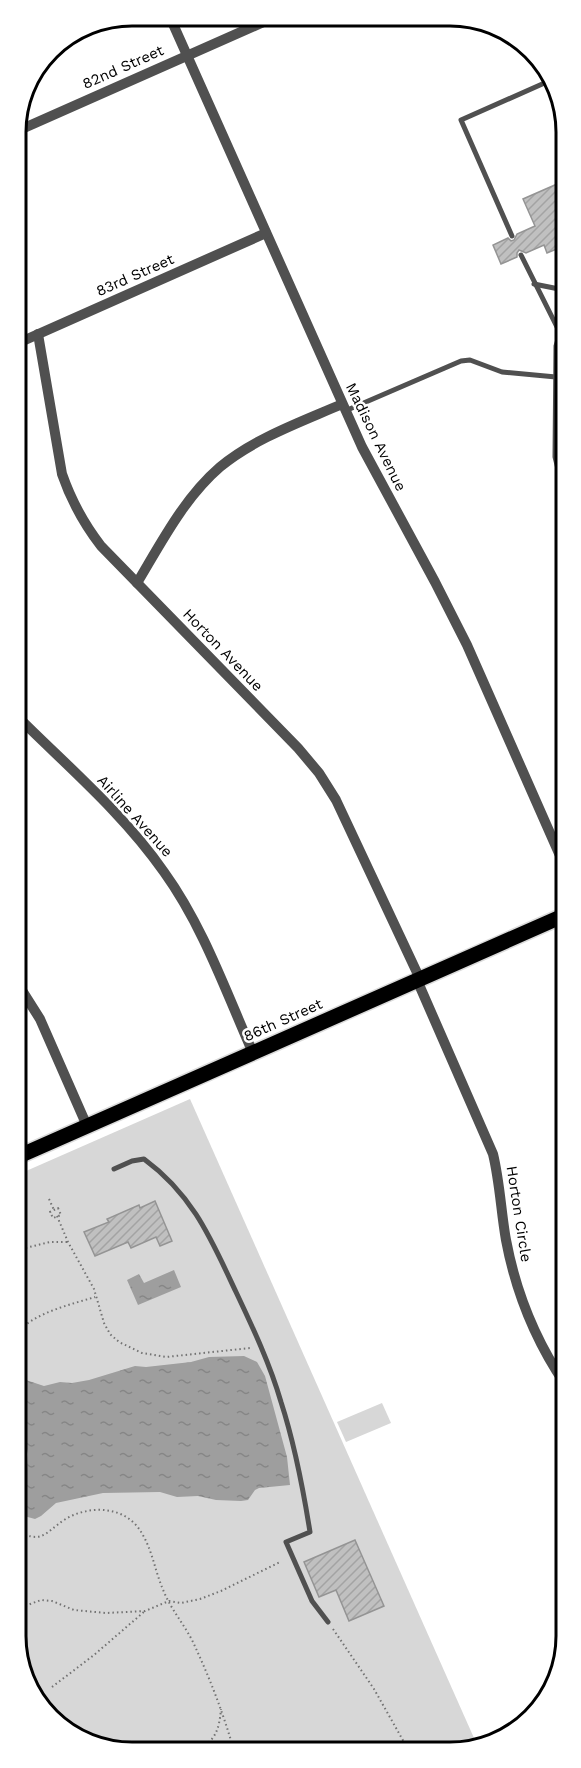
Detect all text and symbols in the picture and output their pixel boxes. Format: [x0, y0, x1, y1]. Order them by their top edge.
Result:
street label: 82nd Street [80, 41, 167, 93]
street label: 83rd Street [93, 250, 177, 300]
street label: Madison Avenue [342, 380, 410, 494]
street label: Horton Avenue [179, 605, 267, 695]
street label: Airline Avenue [93, 771, 177, 861]
street label: 86th Street [241, 994, 326, 1045]
street label: Horton Circle [503, 1165, 535, 1263]

